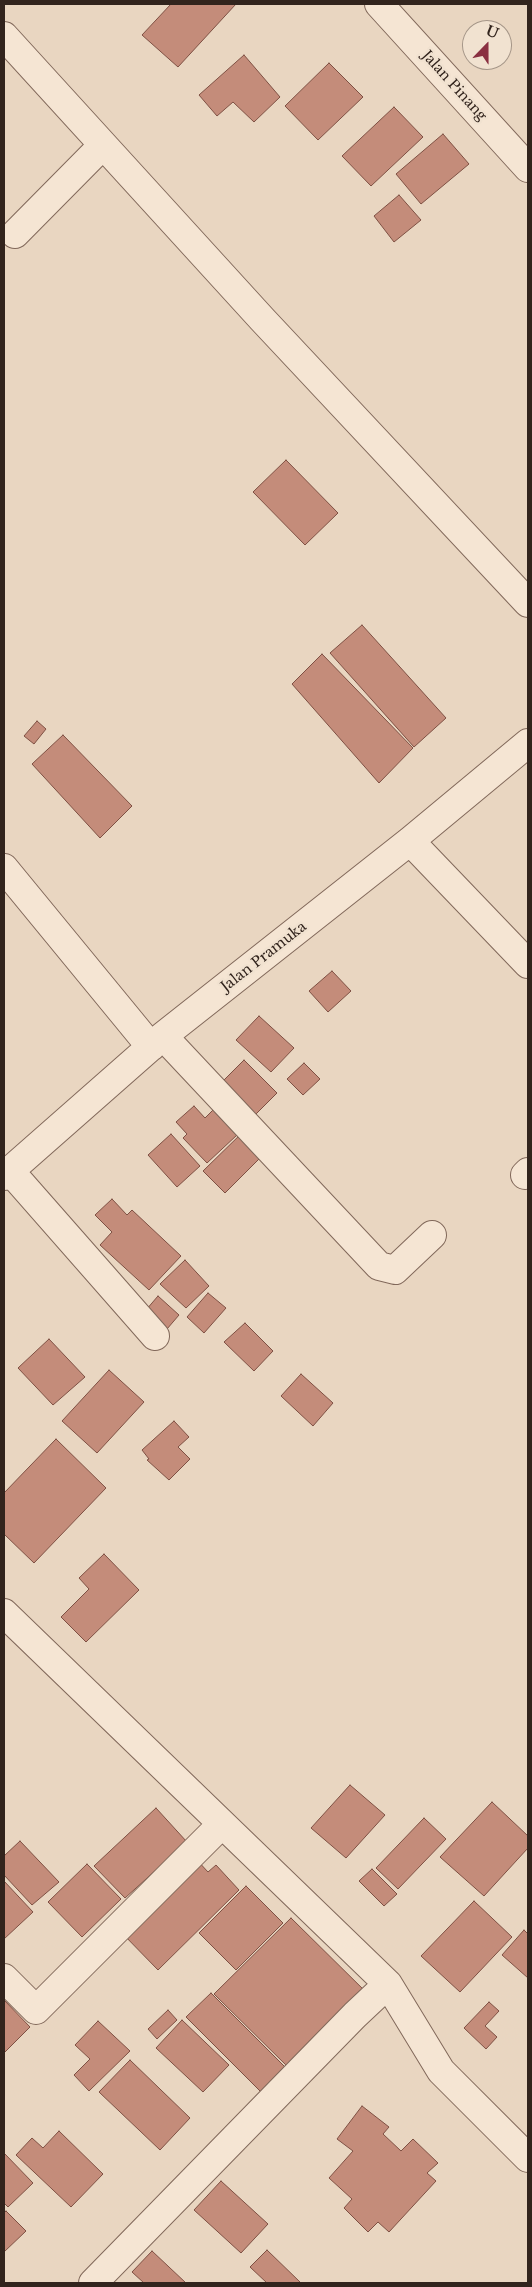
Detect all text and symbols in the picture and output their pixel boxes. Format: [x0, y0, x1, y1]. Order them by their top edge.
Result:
north arrow [462, 20, 512, 70]
text: U [483, 21, 501, 43]
street label: Jalan Pinang [418, 47, 490, 125]
street label: Jalan Pramuka [218, 918, 310, 996]

